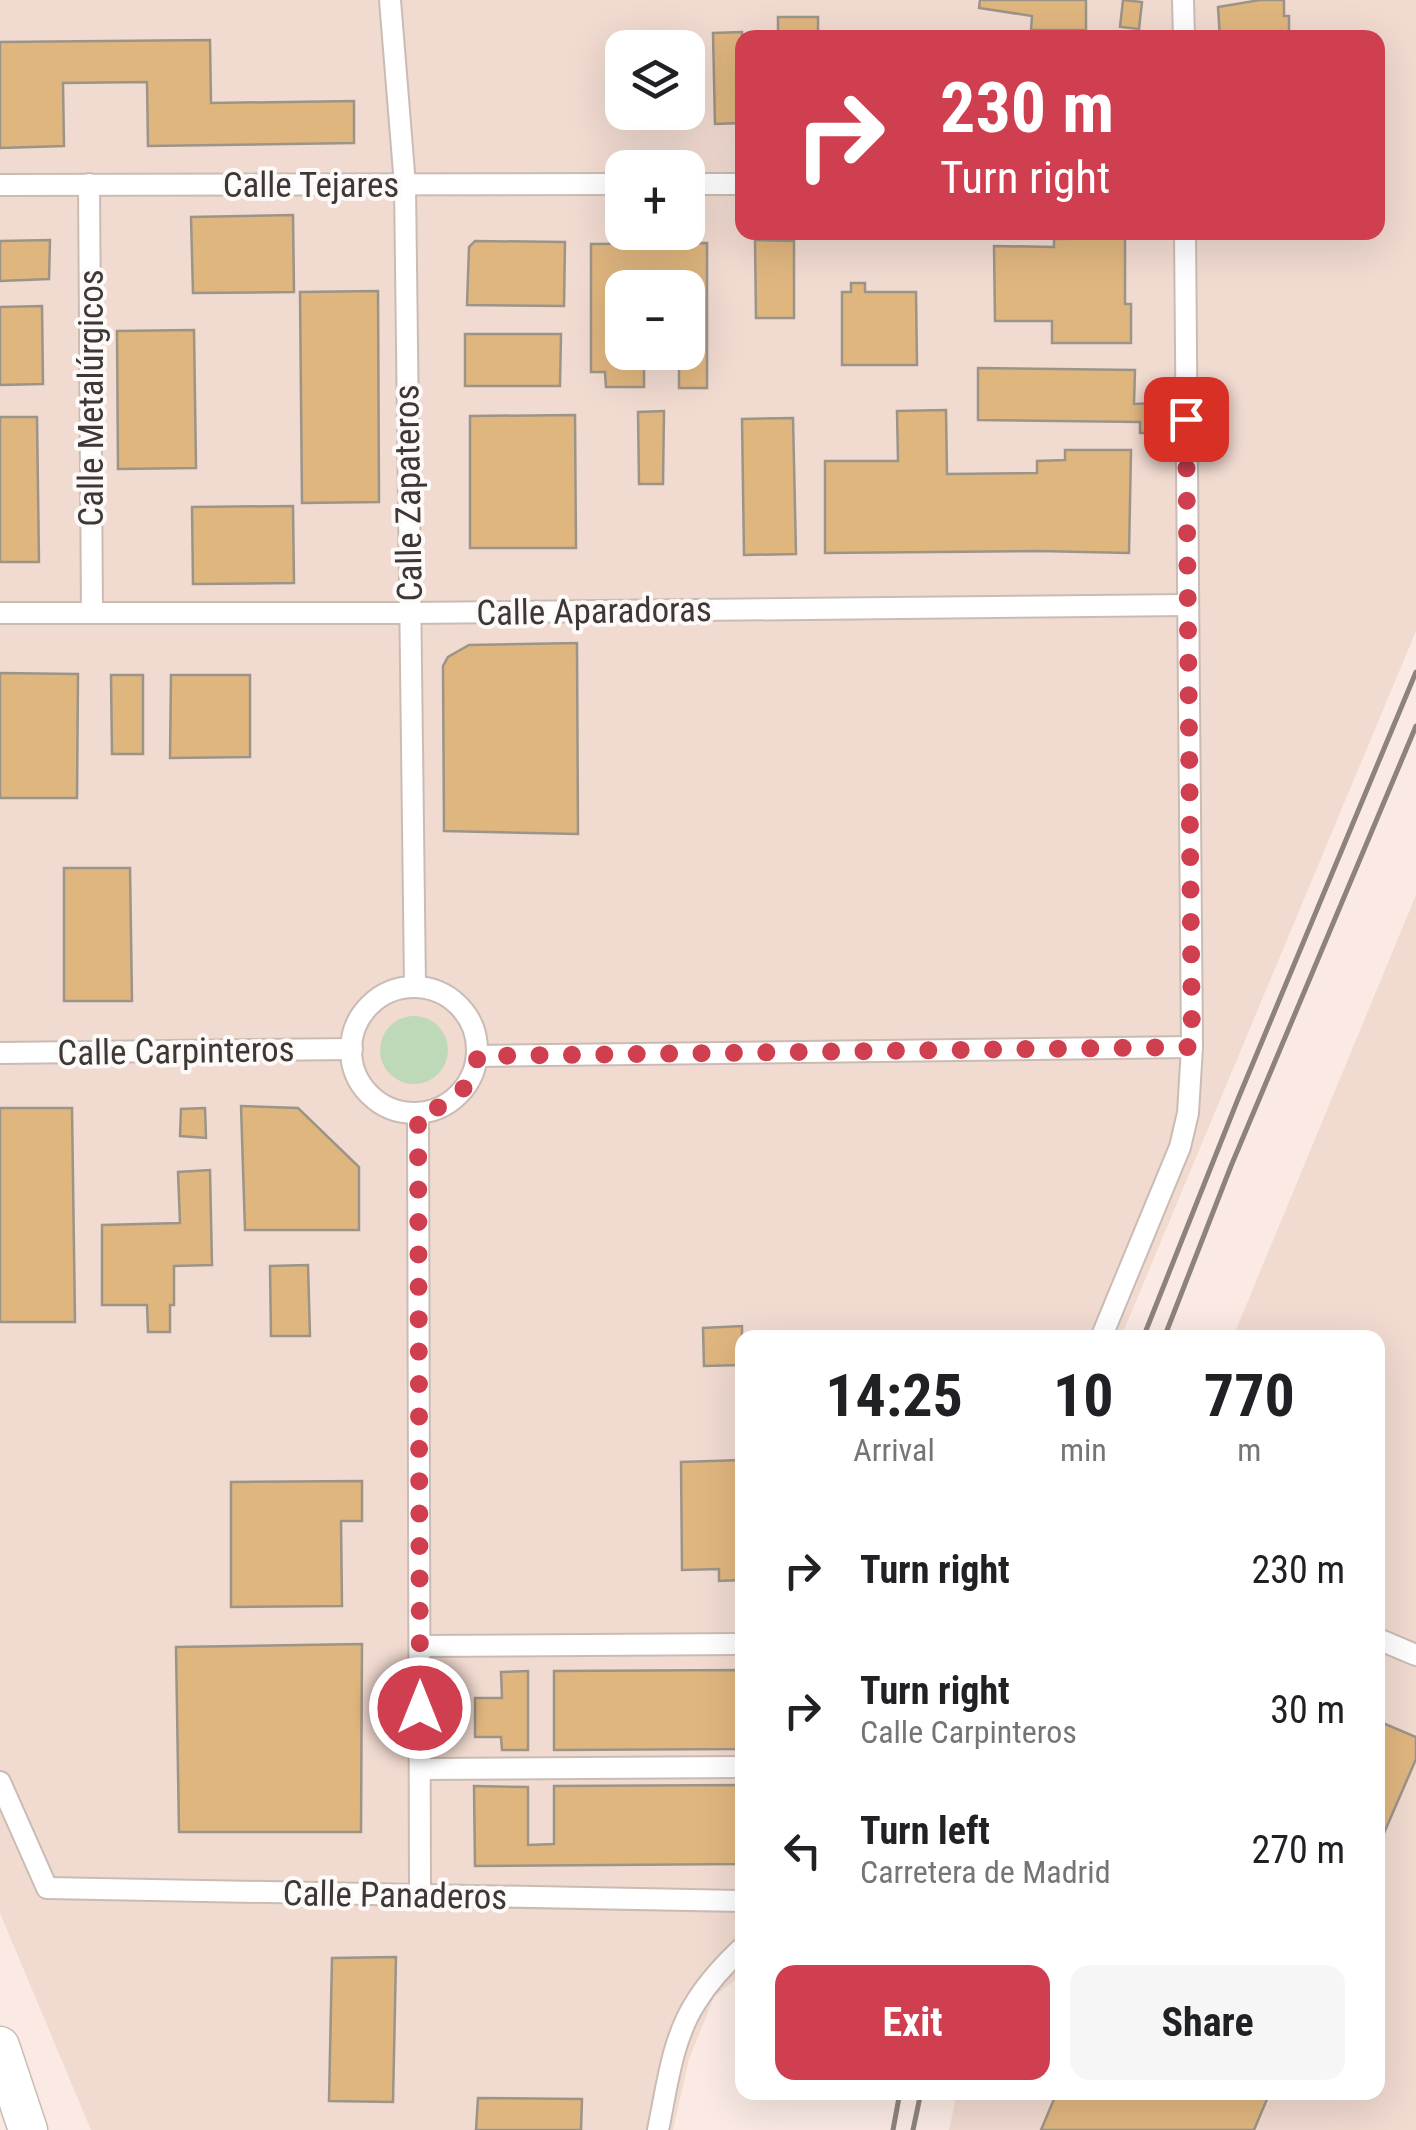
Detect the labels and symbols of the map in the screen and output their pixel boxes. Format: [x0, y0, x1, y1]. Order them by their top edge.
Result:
street label: Calle Tejares [223, 165, 399, 206]
street label: Calle Metalúrgicos [71, 269, 112, 527]
pin [1144, 377, 1229, 462]
street label: Calle Zapateros [386, 384, 431, 602]
street label: Calle Aparadoras [476, 589, 712, 634]
street label: Calle Carpinteros [57, 1029, 295, 1074]
position arrow [368, 1656, 472, 1760]
street label: Calle Panaderos [282, 1873, 508, 1918]

